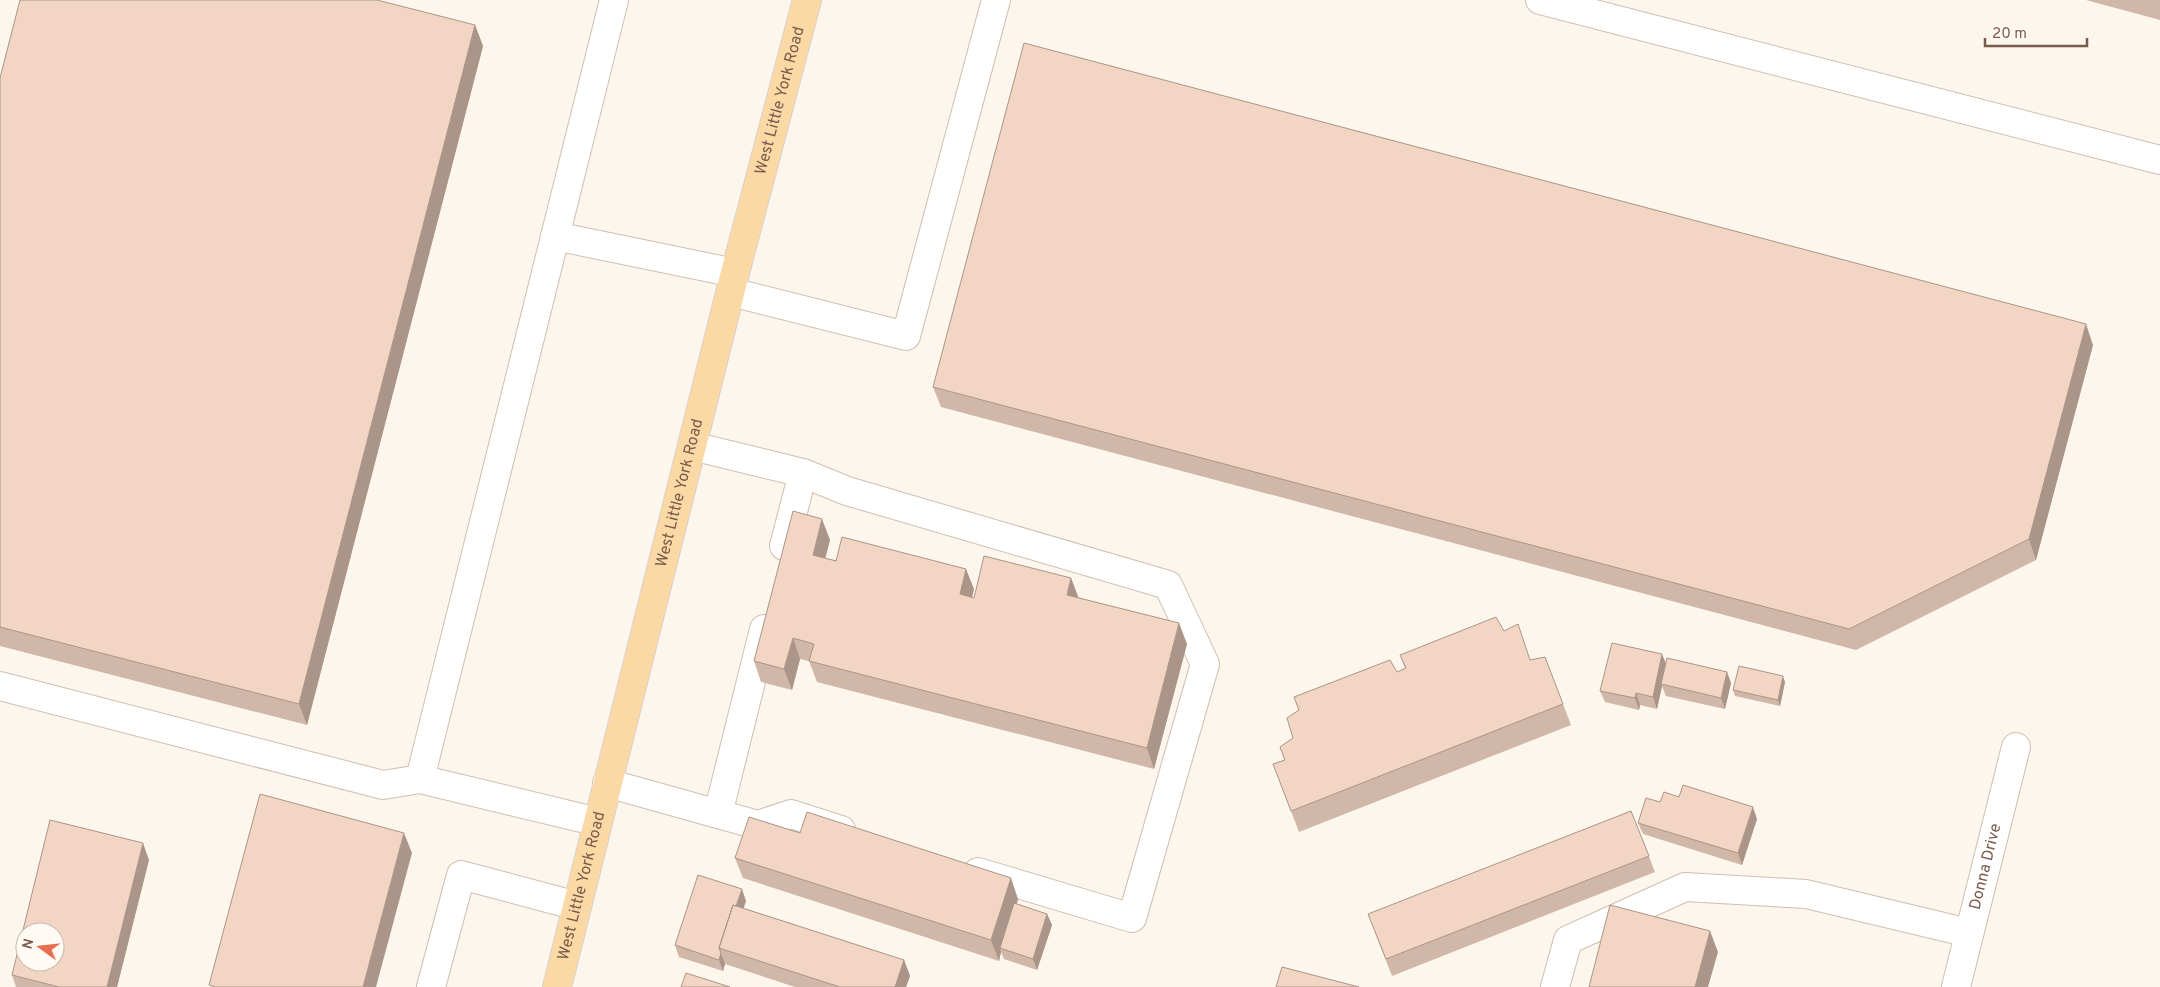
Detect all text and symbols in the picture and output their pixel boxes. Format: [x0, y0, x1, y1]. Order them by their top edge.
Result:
scale bar [1985, 15, 2088, 47]
street label: West Little York Road [751, 25, 810, 177]
text: 20 m [1992, 25, 2027, 44]
street label: West Little York Road [652, 417, 708, 569]
street label: West Little York Road [554, 810, 610, 962]
street label: Donna Drive [1966, 822, 2006, 912]
north arrow [15, 922, 65, 972]
text: N [19, 937, 38, 951]

